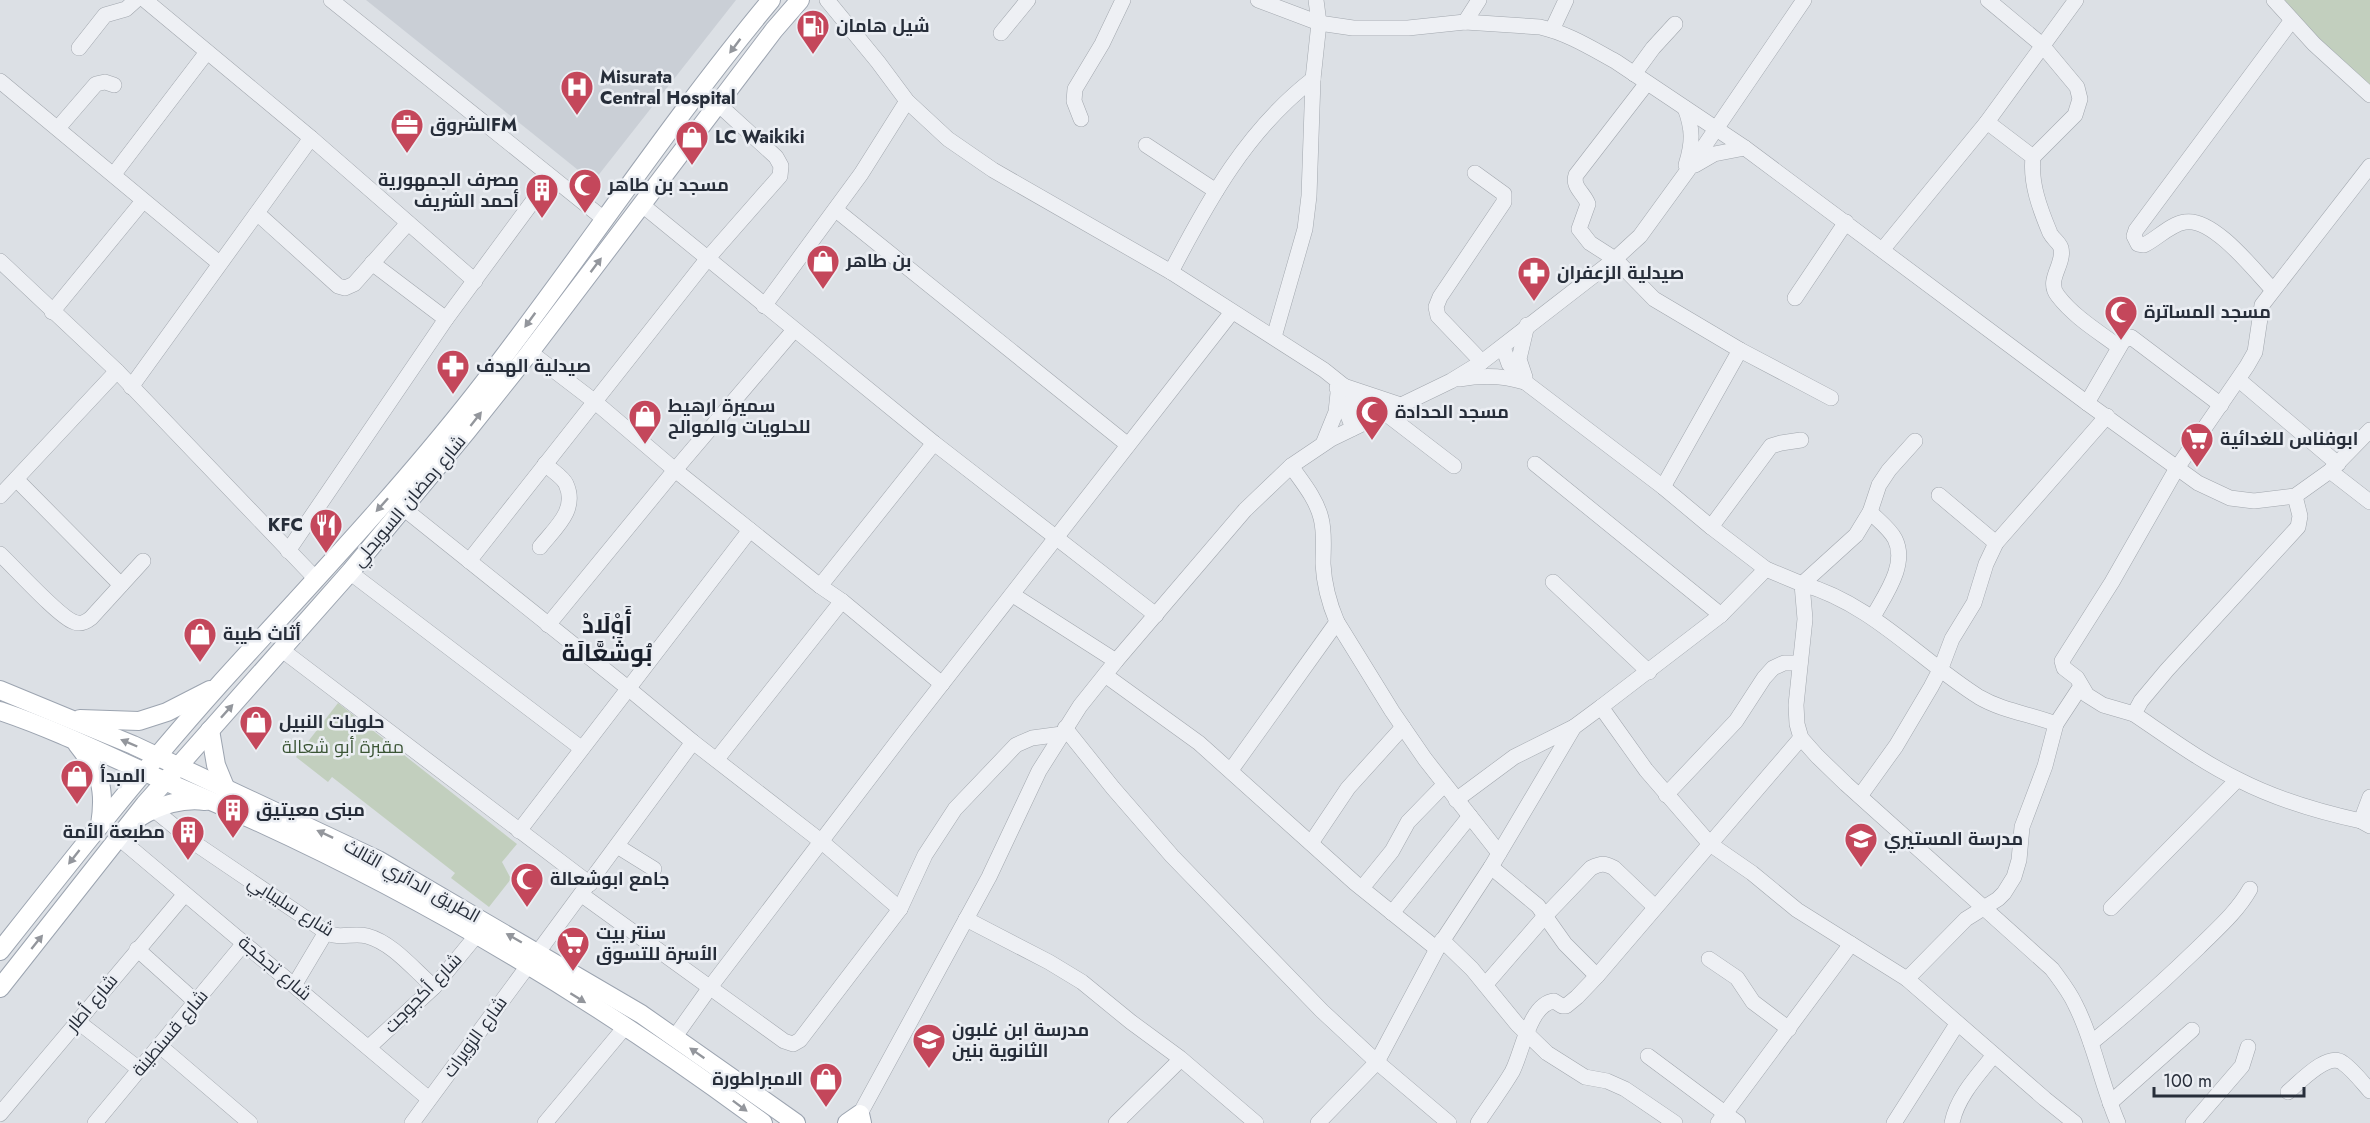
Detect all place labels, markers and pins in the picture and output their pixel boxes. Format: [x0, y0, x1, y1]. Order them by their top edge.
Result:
fuel station icon: شيل هامان [795, 8, 831, 55]
place label: شيل هامان [836, 13, 930, 39]
place label: Misurata Central Hospital [600, 64, 736, 111]
hospital icon: Misurata Central Hospital [559, 69, 595, 116]
office icon: الشروقFM [389, 107, 425, 154]
place label: الشروقFM [430, 112, 517, 138]
shop icon: LC Waikiki [674, 119, 710, 166]
place label: LC Waikiki [715, 124, 805, 150]
place label: مصرف الجمهورية أحمد الشريف [378, 167, 519, 214]
mosque icon: مسجد بن طاهر [567, 167, 603, 214]
building icon: مصرف الجمهورية أحمد الشريف [524, 172, 560, 219]
place label: مسجد بن طاهر [607, 172, 729, 198]
shop icon: بن طاهر [805, 243, 841, 290]
place label: بن طاهر [845, 248, 911, 274]
pharmacy icon: صيدلية الزعفران [1516, 255, 1552, 302]
place label: صيدلية الزعفران [1557, 260, 1684, 286]
mosque icon: مسجد المساترة [2103, 294, 2139, 341]
place label: مسجد المساترة [2144, 299, 2271, 325]
pharmacy icon: صيدلية الهدف [435, 348, 471, 395]
place label: صيدلية الهدف [476, 353, 591, 379]
place label: سميرة ارهيط للحلويات والموالح [668, 393, 811, 440]
mosque icon: مسجد الحدادة [1354, 394, 1390, 441]
shop icon: سميرة ارهيط للحلويات والموالح [627, 398, 663, 445]
place label: مسجد الحدادة [1395, 399, 1509, 425]
supermarket icon: ابوفناس للغدائية [2179, 421, 2215, 468]
place label: ابوفناس للغدائية [2220, 426, 2358, 452]
restaurant icon: KFC [308, 507, 344, 554]
place label: KFC [268, 512, 303, 538]
shop icon: أثاث طيبة [182, 616, 218, 663]
place label: أثاث طيبة [223, 621, 301, 647]
shop icon: حلويات النبيل [238, 704, 274, 751]
place label: حلويات النبيل [279, 709, 384, 735]
shop icon: المبدأ [59, 758, 95, 805]
place label: المبدأ [100, 763, 146, 789]
building icon: مبنى معيتيق [215, 792, 251, 839]
place label: مبنى معيتيق [256, 797, 365, 823]
building icon: مطبعة الأمة [170, 814, 206, 861]
place label: مطبعة الأمة [63, 819, 165, 845]
school or university icon: مدرسة المستيري [1843, 821, 1879, 868]
place label: مدرسة المستيري [1884, 826, 2023, 853]
mosque icon: جامع ابوشعالة [509, 861, 545, 908]
place label: جامع ابوشعالة [550, 866, 669, 892]
place label: سنتر بيت الأسرة للتسوق [596, 920, 718, 967]
supermarket icon: سنتر بيت الأسرة للتسوق [555, 925, 591, 972]
place label: مدرسة ابن غلبون الثانوية بنين [952, 1017, 1089, 1064]
school or university icon: مدرسة ابن غلبون الثانوية بنين [911, 1022, 947, 1069]
shop icon: الامبراطورة [808, 1061, 844, 1108]
place label: الامبراطورة [712, 1066, 803, 1092]

